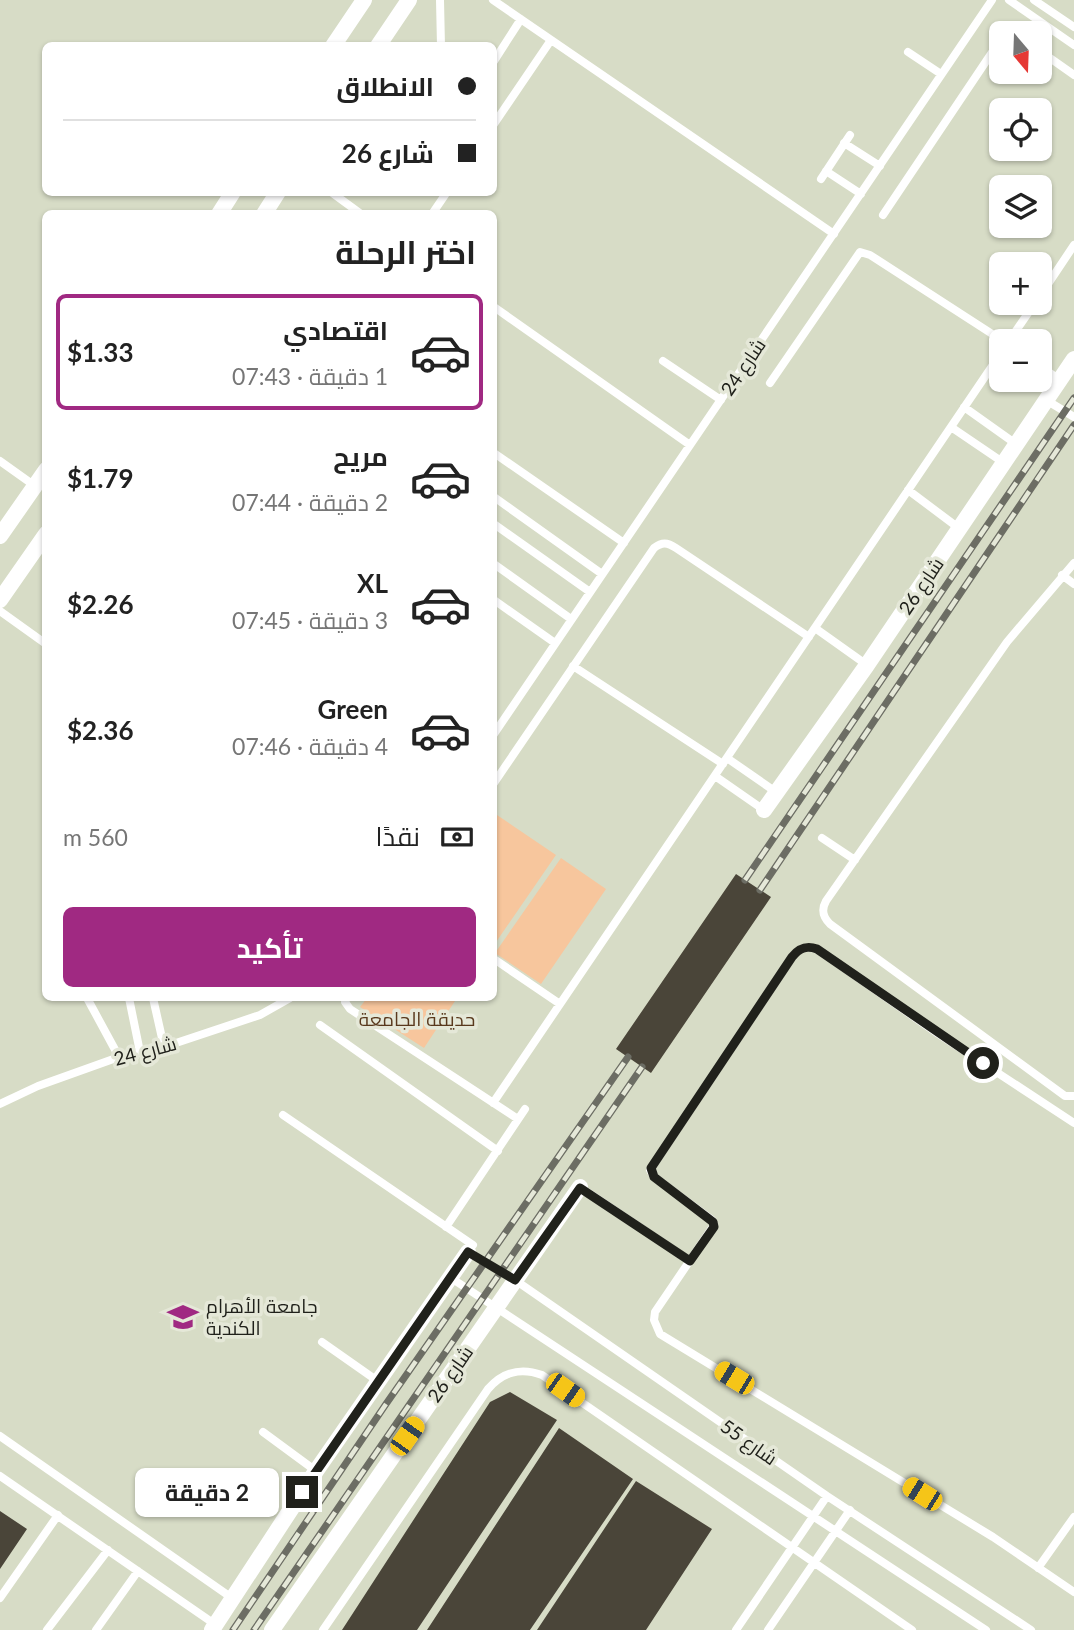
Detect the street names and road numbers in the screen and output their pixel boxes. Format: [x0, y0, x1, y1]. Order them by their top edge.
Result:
street label: شارع 24 [715, 334, 772, 401]
street label: شارع 26 [893, 553, 950, 620]
street label: شارع 24 [111, 1031, 179, 1073]
street label: شارع 26 [422, 1341, 480, 1408]
street label: شارع 55 [715, 1414, 782, 1472]

